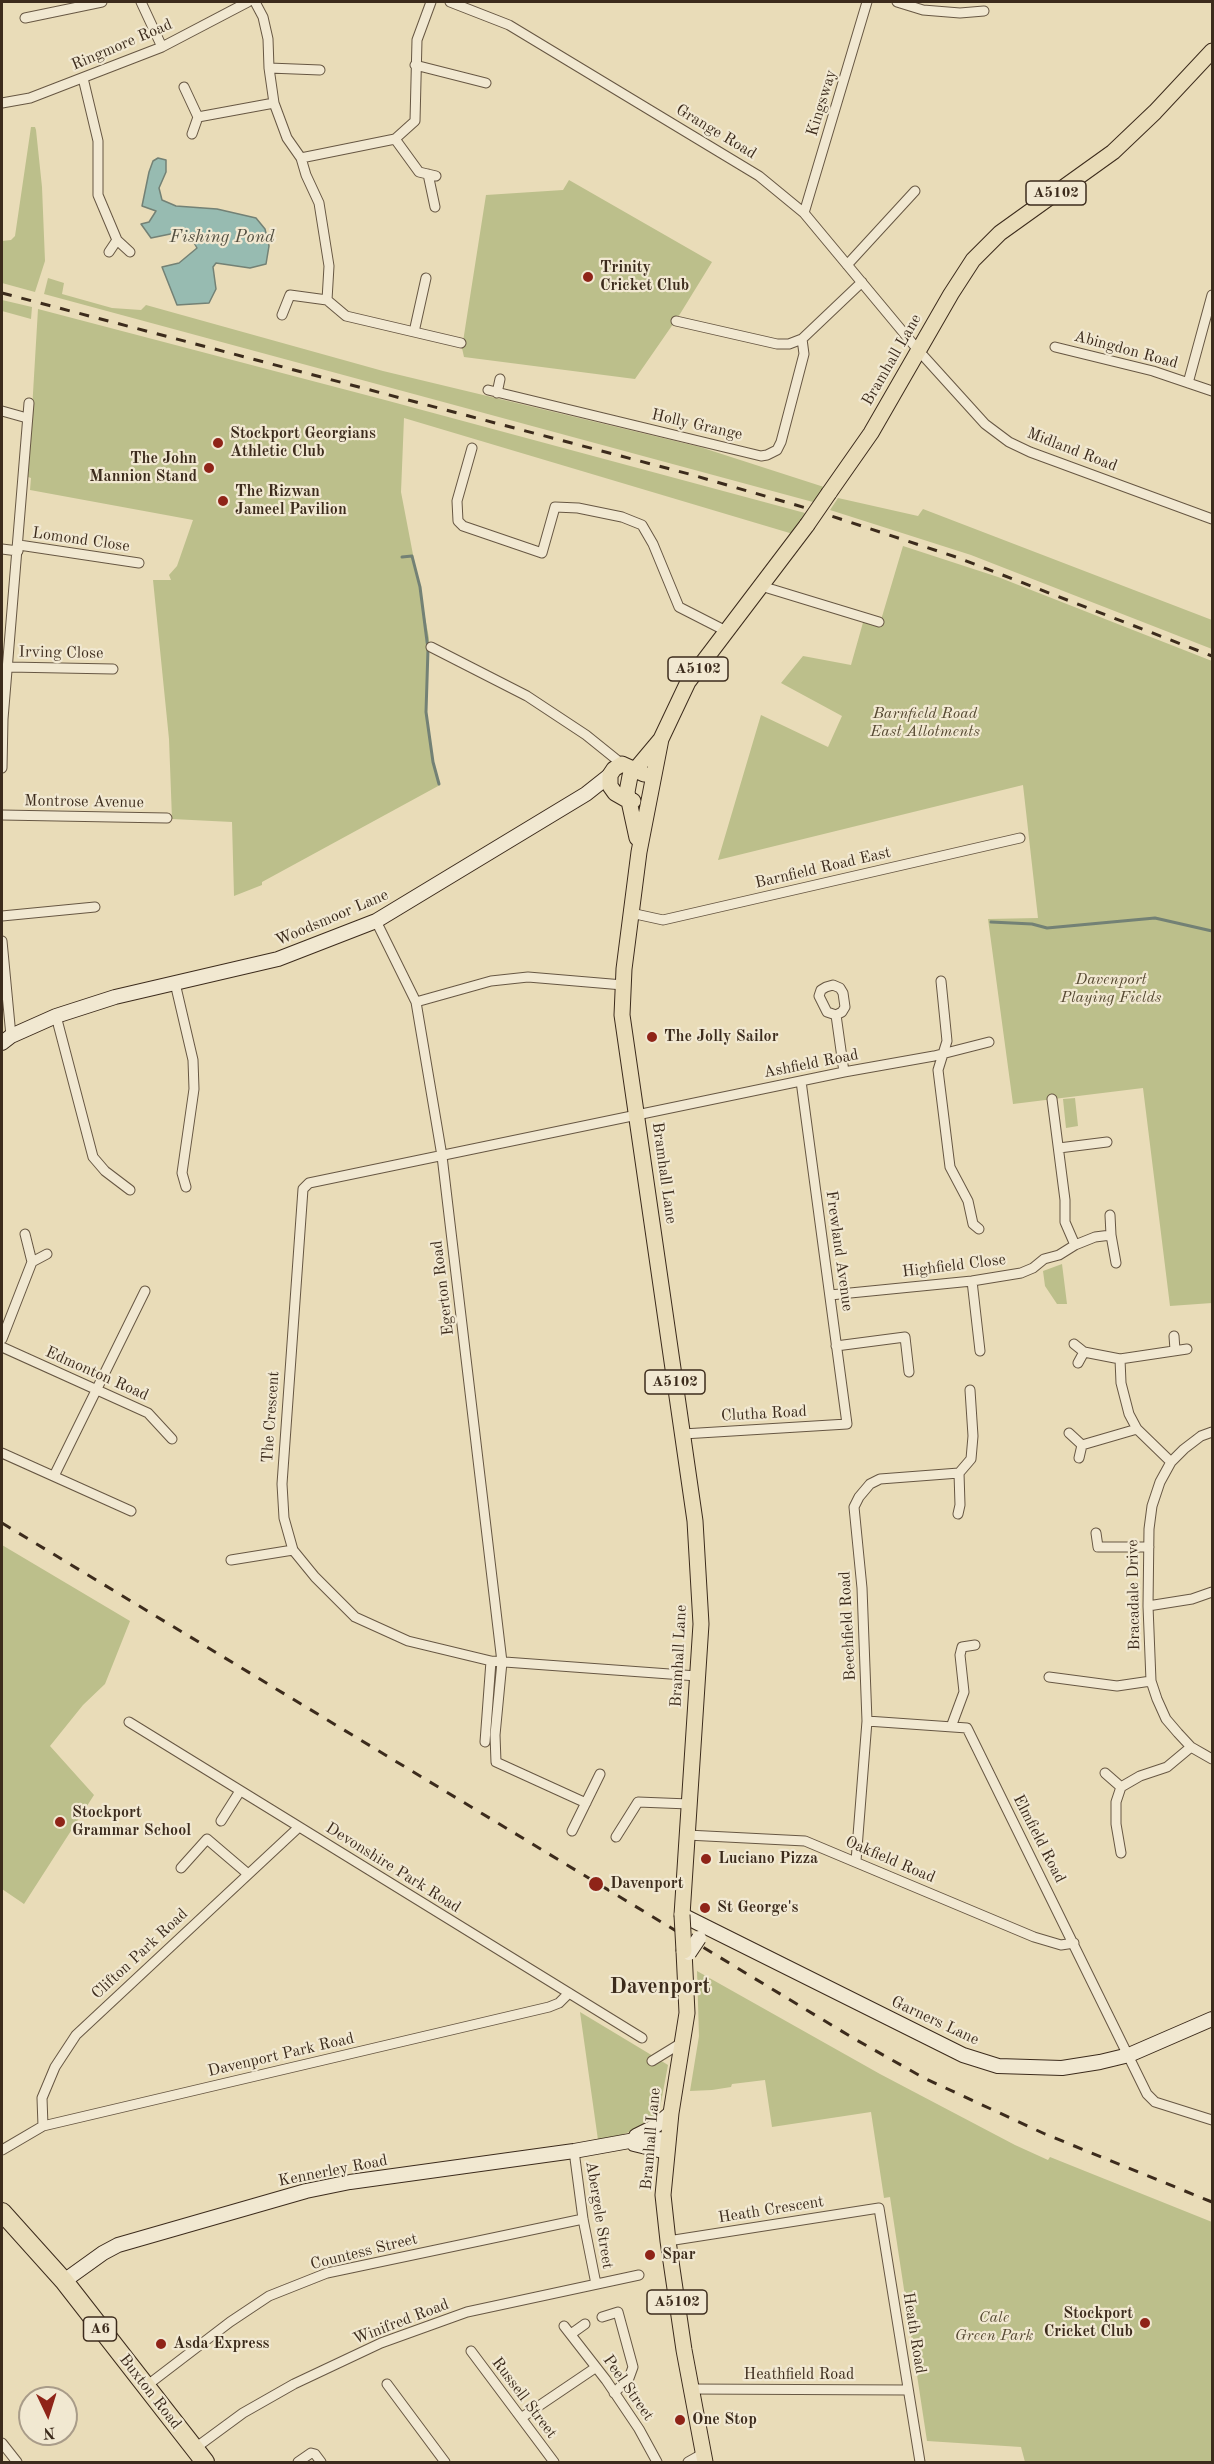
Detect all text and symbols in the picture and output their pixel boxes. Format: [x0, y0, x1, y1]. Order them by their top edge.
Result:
street label: Ringmore Road [69, 15, 175, 75]
street label: Kingsway [803, 67, 841, 139]
street label: Grange Road [672, 100, 760, 164]
road number: A5102 [1026, 181, 1086, 205]
water label: Fishing Pond [170, 226, 274, 248]
place label: Trinity Cricket Club [600, 258, 689, 296]
marker: Trinity Cricket Club [581, 270, 595, 284]
street label: Bramhall Lane [858, 311, 926, 409]
street label: Abingdon Road [1072, 327, 1180, 373]
street label: Holly Grange [650, 405, 744, 445]
place label: Stockport Georgians Athletic Club [230, 424, 376, 462]
street label: Midland Road [1024, 424, 1120, 476]
marker: Stockport Georgians Athletic Club [211, 436, 225, 450]
place label: The John Mannion Stand [89, 449, 197, 487]
marker: The John Mannion Stand [202, 461, 216, 475]
place label: The Rizwan Jameel Pavilion [235, 482, 347, 520]
marker: The Rizwan Jameel Pavilion [216, 494, 230, 508]
street label: Lomond Close [31, 524, 131, 556]
street label: Irving Close [18, 643, 104, 663]
road number: A5102 [668, 657, 728, 681]
park label: Barnfield Road East Allotments [870, 704, 980, 742]
street label: Montrose Avenue [24, 791, 144, 813]
street label: Barnfield Road East [753, 843, 893, 893]
street label: Woodsmoor Lane [273, 886, 391, 950]
park label: Davenport Playing Fields [1060, 970, 1162, 1008]
place label: The Jolly Sailor [664, 1027, 779, 1047]
marker: The Jolly Sailor [645, 1030, 659, 1044]
street label: Ashfield Road [762, 1045, 860, 1083]
street label: Bramhall Lane [647, 1121, 681, 1225]
street label: Frewland Avenue [821, 1189, 857, 1313]
street label: Egerton Road [428, 1239, 458, 1337]
street label: Highfield Close [901, 1250, 1007, 1282]
street label: Edmonton Road [42, 1343, 152, 1405]
street label: The Crescent [258, 1370, 284, 1464]
road number: A5102 [645, 1370, 705, 1394]
street label: Clutha Road [721, 1402, 807, 1426]
street label: Bracadale Drive [1123, 1539, 1145, 1651]
street label: Beechfield Road [836, 1571, 860, 1681]
street label: Bramhall Lane [667, 1604, 691, 1708]
street label: Elmfield Road [1008, 1792, 1070, 1886]
place label: Stockport Grammar School [72, 1803, 191, 1841]
marker: Stockport Grammar School [53, 1815, 67, 1829]
street label: Devonshire Park Road [322, 1819, 464, 1917]
street label: Oakfield Road [842, 1832, 938, 1888]
place label: Luciano Pizza [718, 1849, 818, 1869]
marker: Luciano Pizza [699, 1852, 713, 1866]
place label: Davenport [610, 1874, 684, 1894]
marker: Davenport [587, 1875, 605, 1893]
place label: St George's [717, 1898, 798, 1918]
marker: St George's [698, 1901, 712, 1915]
street label: Clifton Park Road [88, 1905, 192, 2003]
district label: Davenport [609, 1974, 711, 2000]
street label: Garners Lane [888, 1992, 982, 2050]
street label: Davenport Park Road [206, 2029, 356, 2081]
street label: Bramhall Lane [637, 2087, 665, 2191]
street label: Kennerley Road [277, 2151, 389, 2191]
street label: Abergele Street [581, 2160, 617, 2270]
street label: Heath Crescent [717, 2192, 825, 2228]
street label: Countess Street [309, 2229, 419, 2275]
place label: Spar [662, 2245, 696, 2265]
marker: Spar [643, 2248, 657, 2262]
road number: A5102 [647, 2290, 707, 2314]
street label: Heath Road [898, 2291, 930, 2375]
street label: Winifred Road [350, 2295, 452, 2349]
place label: Stockport Cricket Club [1044, 2304, 1133, 2342]
park label: Cale Green Park [955, 2308, 1033, 2346]
marker: Stockport Cricket Club [1138, 2316, 1152, 2330]
road number: A6 [84, 2317, 116, 2341]
place label: Asda Express [173, 2334, 269, 2354]
marker: Asda Express [154, 2337, 168, 2351]
street label: Buxton Road [115, 2351, 185, 2433]
street label: Peel Street [598, 2351, 658, 2425]
street label: Russell Street [487, 2354, 561, 2442]
street label: Heathfield Road [744, 2365, 854, 2385]
north arrow [18, 2386, 78, 2446]
place label: One Stop [692, 2410, 757, 2430]
marker: One Stop [673, 2413, 687, 2427]
text: N [42, 2424, 56, 2440]

